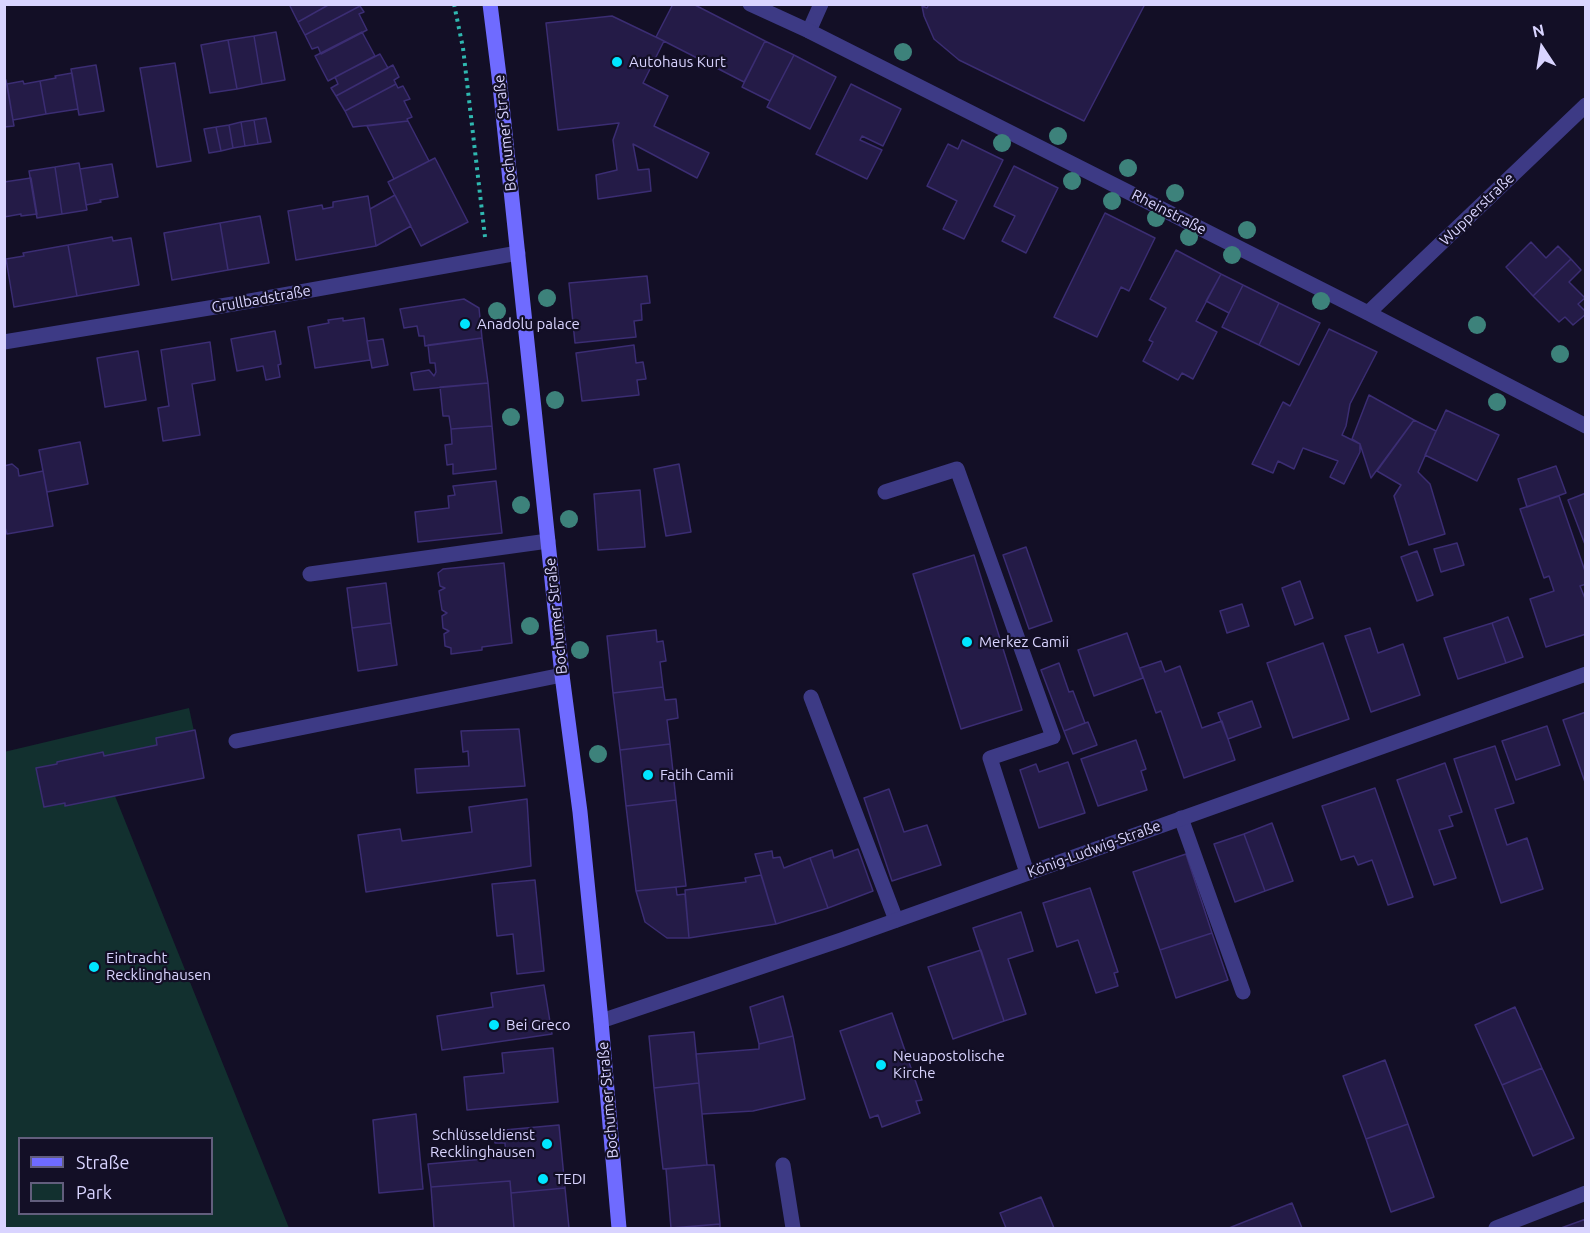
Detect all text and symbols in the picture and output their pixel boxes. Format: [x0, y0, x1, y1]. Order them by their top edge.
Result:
north arrow [1512, 18, 1572, 78]
text: N [1531, 20, 1546, 40]
place label: Autohaus Kurt [629, 53, 726, 71]
marker: Autohaus Kurt [610, 55, 624, 69]
street label: Bochumer Straße [490, 74, 520, 192]
street label: Wupperstraße [1436, 169, 1518, 249]
street label: Rheinstraße [1129, 185, 1209, 239]
street label: Grullbadstraße [210, 281, 312, 317]
place label: Anadolu palace [477, 315, 580, 333]
marker: Anadolu palace [458, 317, 472, 331]
street label: Bochumer Straße [541, 557, 571, 675]
place label: Merkez Camii [979, 633, 1069, 651]
marker: Merkez Camii [960, 635, 974, 649]
place label: Fatih Camii [660, 766, 734, 784]
marker: Fatih Camii [641, 768, 655, 782]
street label: König-Ludwig-Straße [1025, 817, 1163, 881]
place label: Eintracht Recklinghausen [106, 949, 211, 984]
marker: Eintracht Recklinghausen [87, 960, 101, 974]
place label: Bei Greco [506, 1016, 570, 1034]
marker: Bei Greco [487, 1018, 501, 1032]
street label: Bochumer Straße [594, 1041, 622, 1159]
place label: Neuapostolische Kirche [893, 1047, 1005, 1082]
marker: Neuapostolische Kirche [874, 1058, 888, 1072]
place label: Schlüsseldienst Recklinghausen [430, 1126, 535, 1161]
legend [18, 1137, 213, 1215]
marker: Schlüsseldienst Recklinghausen [540, 1137, 554, 1151]
text: Straße [76, 1152, 129, 1172]
place label: TEDI [555, 1170, 586, 1188]
marker: TEDI [536, 1172, 550, 1186]
text: Park [76, 1182, 112, 1202]

